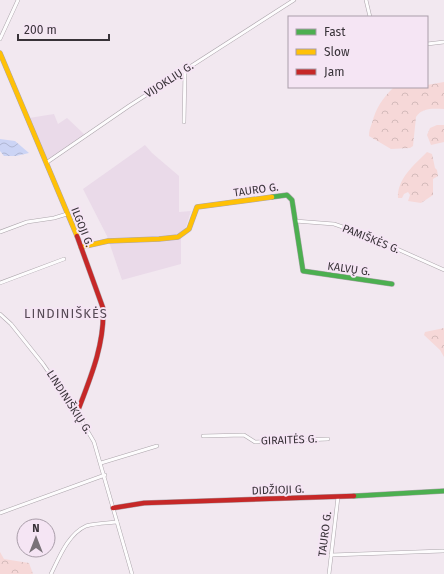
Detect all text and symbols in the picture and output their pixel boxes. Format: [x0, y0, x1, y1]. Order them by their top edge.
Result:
scale bar [18, 16, 109, 42]
legend [288, 16, 428, 88]
text: 200 m [24, 23, 57, 37]
text: Fast [324, 25, 346, 39]
text: Slow [324, 45, 350, 59]
street label: VIJOKLIŲ G. [142, 59, 196, 101]
text: Jam [324, 65, 344, 79]
street label: TAURO G. [233, 180, 280, 200]
street label: ILGOJI G. [68, 205, 96, 249]
street label: PAMIŠKĖS G. [340, 221, 402, 257]
street label: KALVŲ G. [327, 260, 372, 278]
district label: LINDINIŠKĖS [24, 305, 108, 321]
street label: LINDINIŠKIŲ G. [44, 367, 95, 436]
street label: GIRAITĖS G. [261, 432, 318, 447]
street label: DIDŽIOJI G. [251, 482, 305, 497]
street label: TAURO G. [316, 510, 334, 557]
north arrow [16, 518, 56, 558]
text: N [32, 522, 40, 535]

